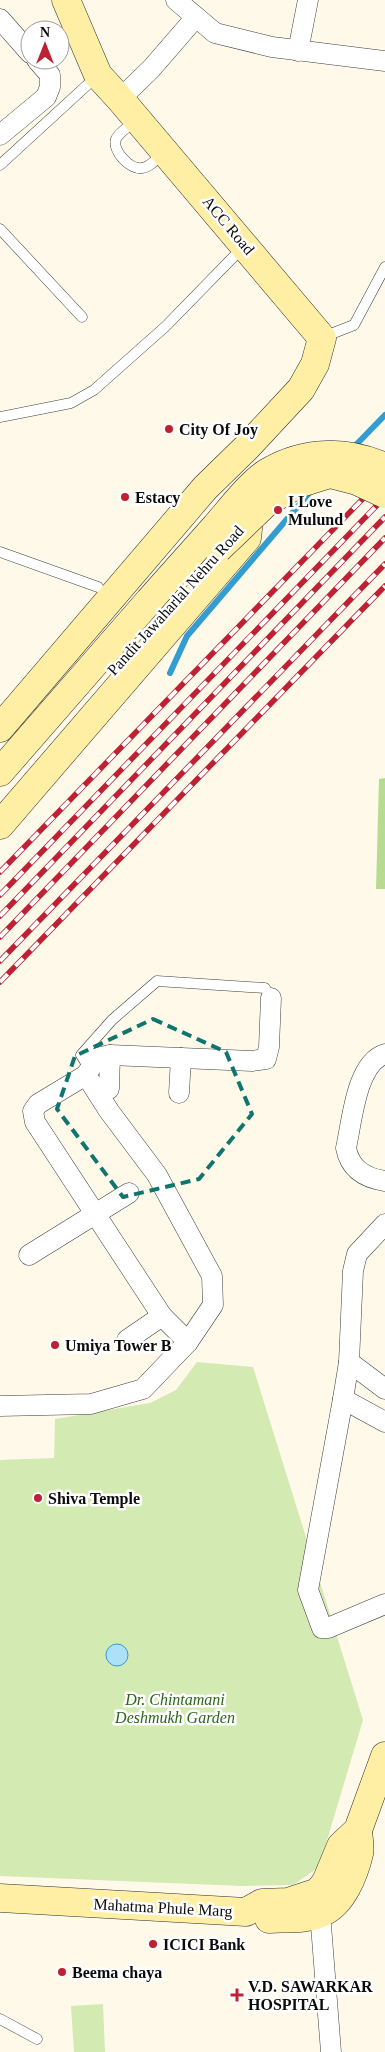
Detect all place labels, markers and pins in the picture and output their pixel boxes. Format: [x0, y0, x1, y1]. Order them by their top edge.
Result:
place label: City Of Joy [179, 421, 258, 439]
marker: City Of Joy [163, 423, 175, 435]
place label: Estacy [135, 489, 180, 507]
marker: Estacy [119, 491, 131, 503]
place label: I Love Mulund [288, 493, 343, 528]
marker: I Love Mulund [272, 504, 284, 516]
place label: Umiya Tower B [65, 1337, 172, 1355]
marker: Umiya Tower B [49, 1339, 61, 1351]
place label: Shiva Temple [48, 1490, 140, 1508]
marker: Shiva Temple [32, 1492, 44, 1504]
place label: ICICI Bank [163, 1936, 245, 1953]
marker: ICICI Bank [147, 1938, 159, 1950]
place label: Beema chaya [72, 1964, 162, 1982]
marker: Beema chaya [56, 1966, 68, 1978]
place label: V.D. SAWARKAR HOSPITAL [248, 1978, 373, 2013]
marker: V.D. SAWARKAR HOSPITAL [230, 1988, 244, 2002]

